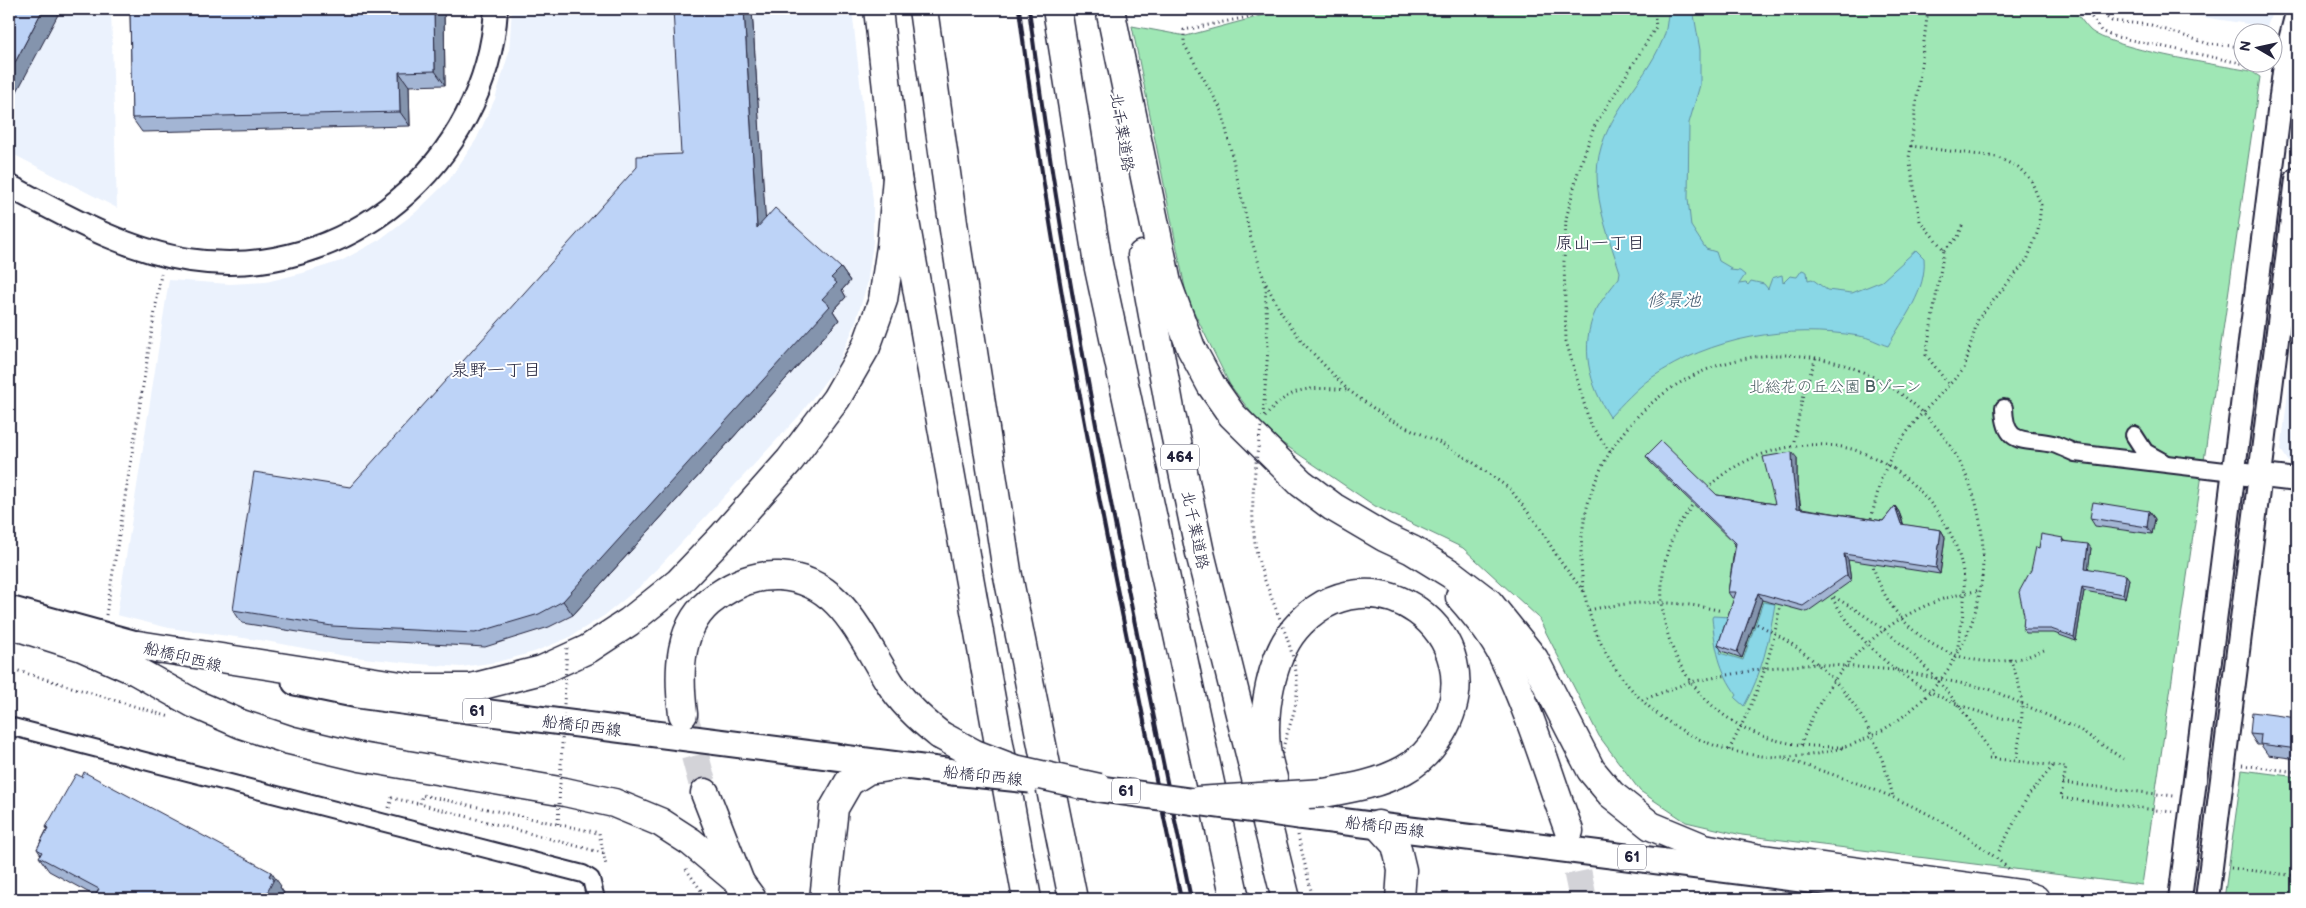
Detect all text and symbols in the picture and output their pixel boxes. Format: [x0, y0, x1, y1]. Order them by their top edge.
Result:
north arrow [2234, 22, 2284, 72]
text: N [2236, 40, 2255, 53]
street label: 北千葉道路 [1106, 91, 1137, 173]
district label: 原山一丁目 [1555, 233, 1645, 254]
water label: 修景池 [1647, 290, 1702, 311]
district label: 泉野一丁目 [451, 360, 541, 381]
park label: 北総花の丘公園 Bゾーン [1748, 378, 1922, 397]
road number: 464 [1161, 444, 1199, 470]
street label: 北千葉道路 [1177, 489, 1212, 571]
street label: 船橋印西線 [142, 639, 224, 676]
road number: 61 [463, 698, 491, 724]
street label: 船橋印西線 [541, 712, 623, 741]
street label: 船橋印西線 [942, 763, 1024, 790]
road number: 61 [1112, 778, 1140, 804]
street label: 船橋印西線 [1344, 813, 1426, 842]
road number: 61 [1618, 844, 1646, 870]

